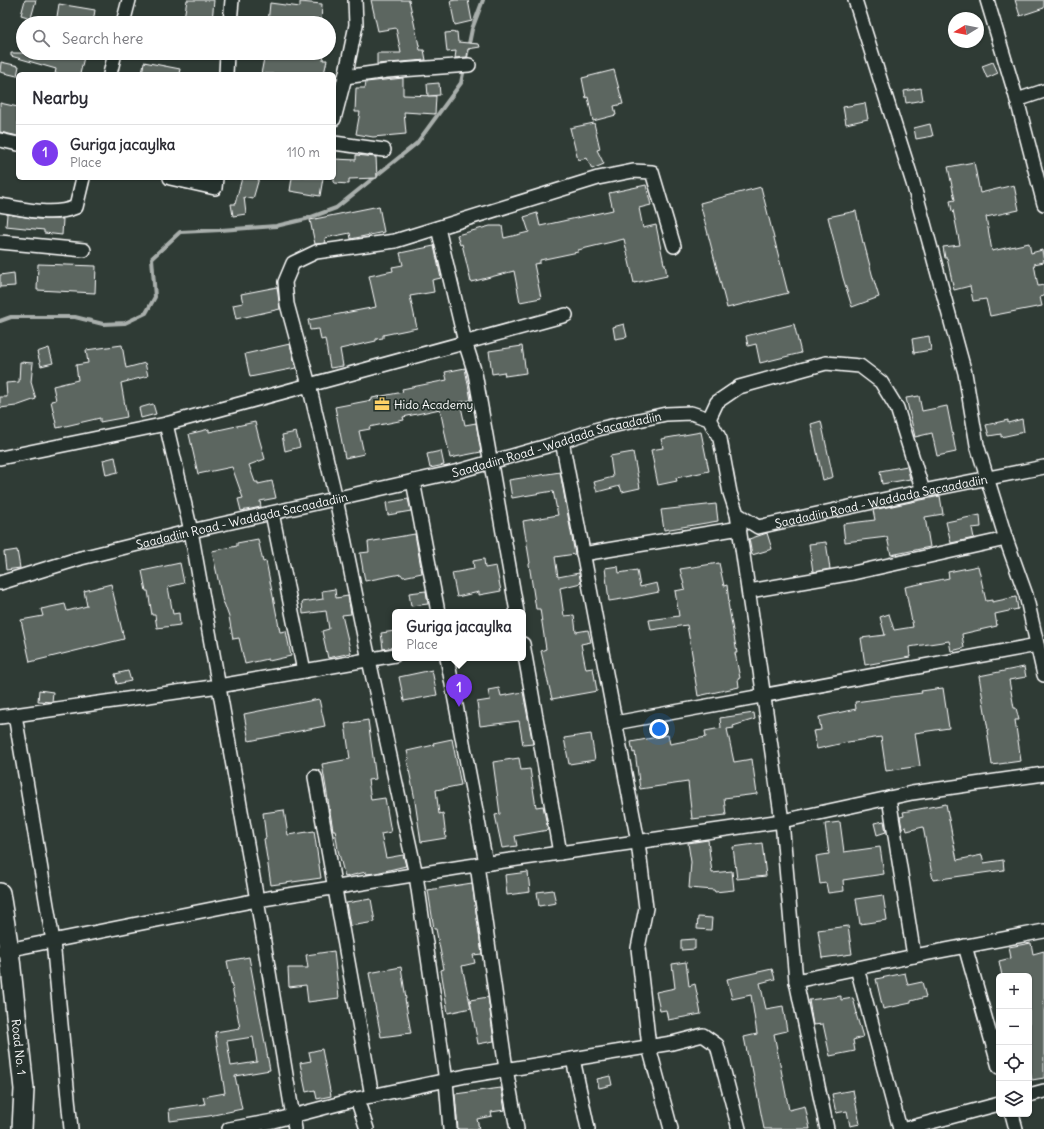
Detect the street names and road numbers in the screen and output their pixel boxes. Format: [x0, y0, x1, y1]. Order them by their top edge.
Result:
street label: Saadadiin Road - Waddada Sacaadadiin [450, 408, 663, 480]
street label: Saadadiin Road - Waddada Sacaadadiin [773, 471, 989, 531]
street label: Saadadiin Road - Waddada Sacaadadiin [134, 489, 349, 552]
street label: Road No. 1 [9, 1018, 30, 1075]

